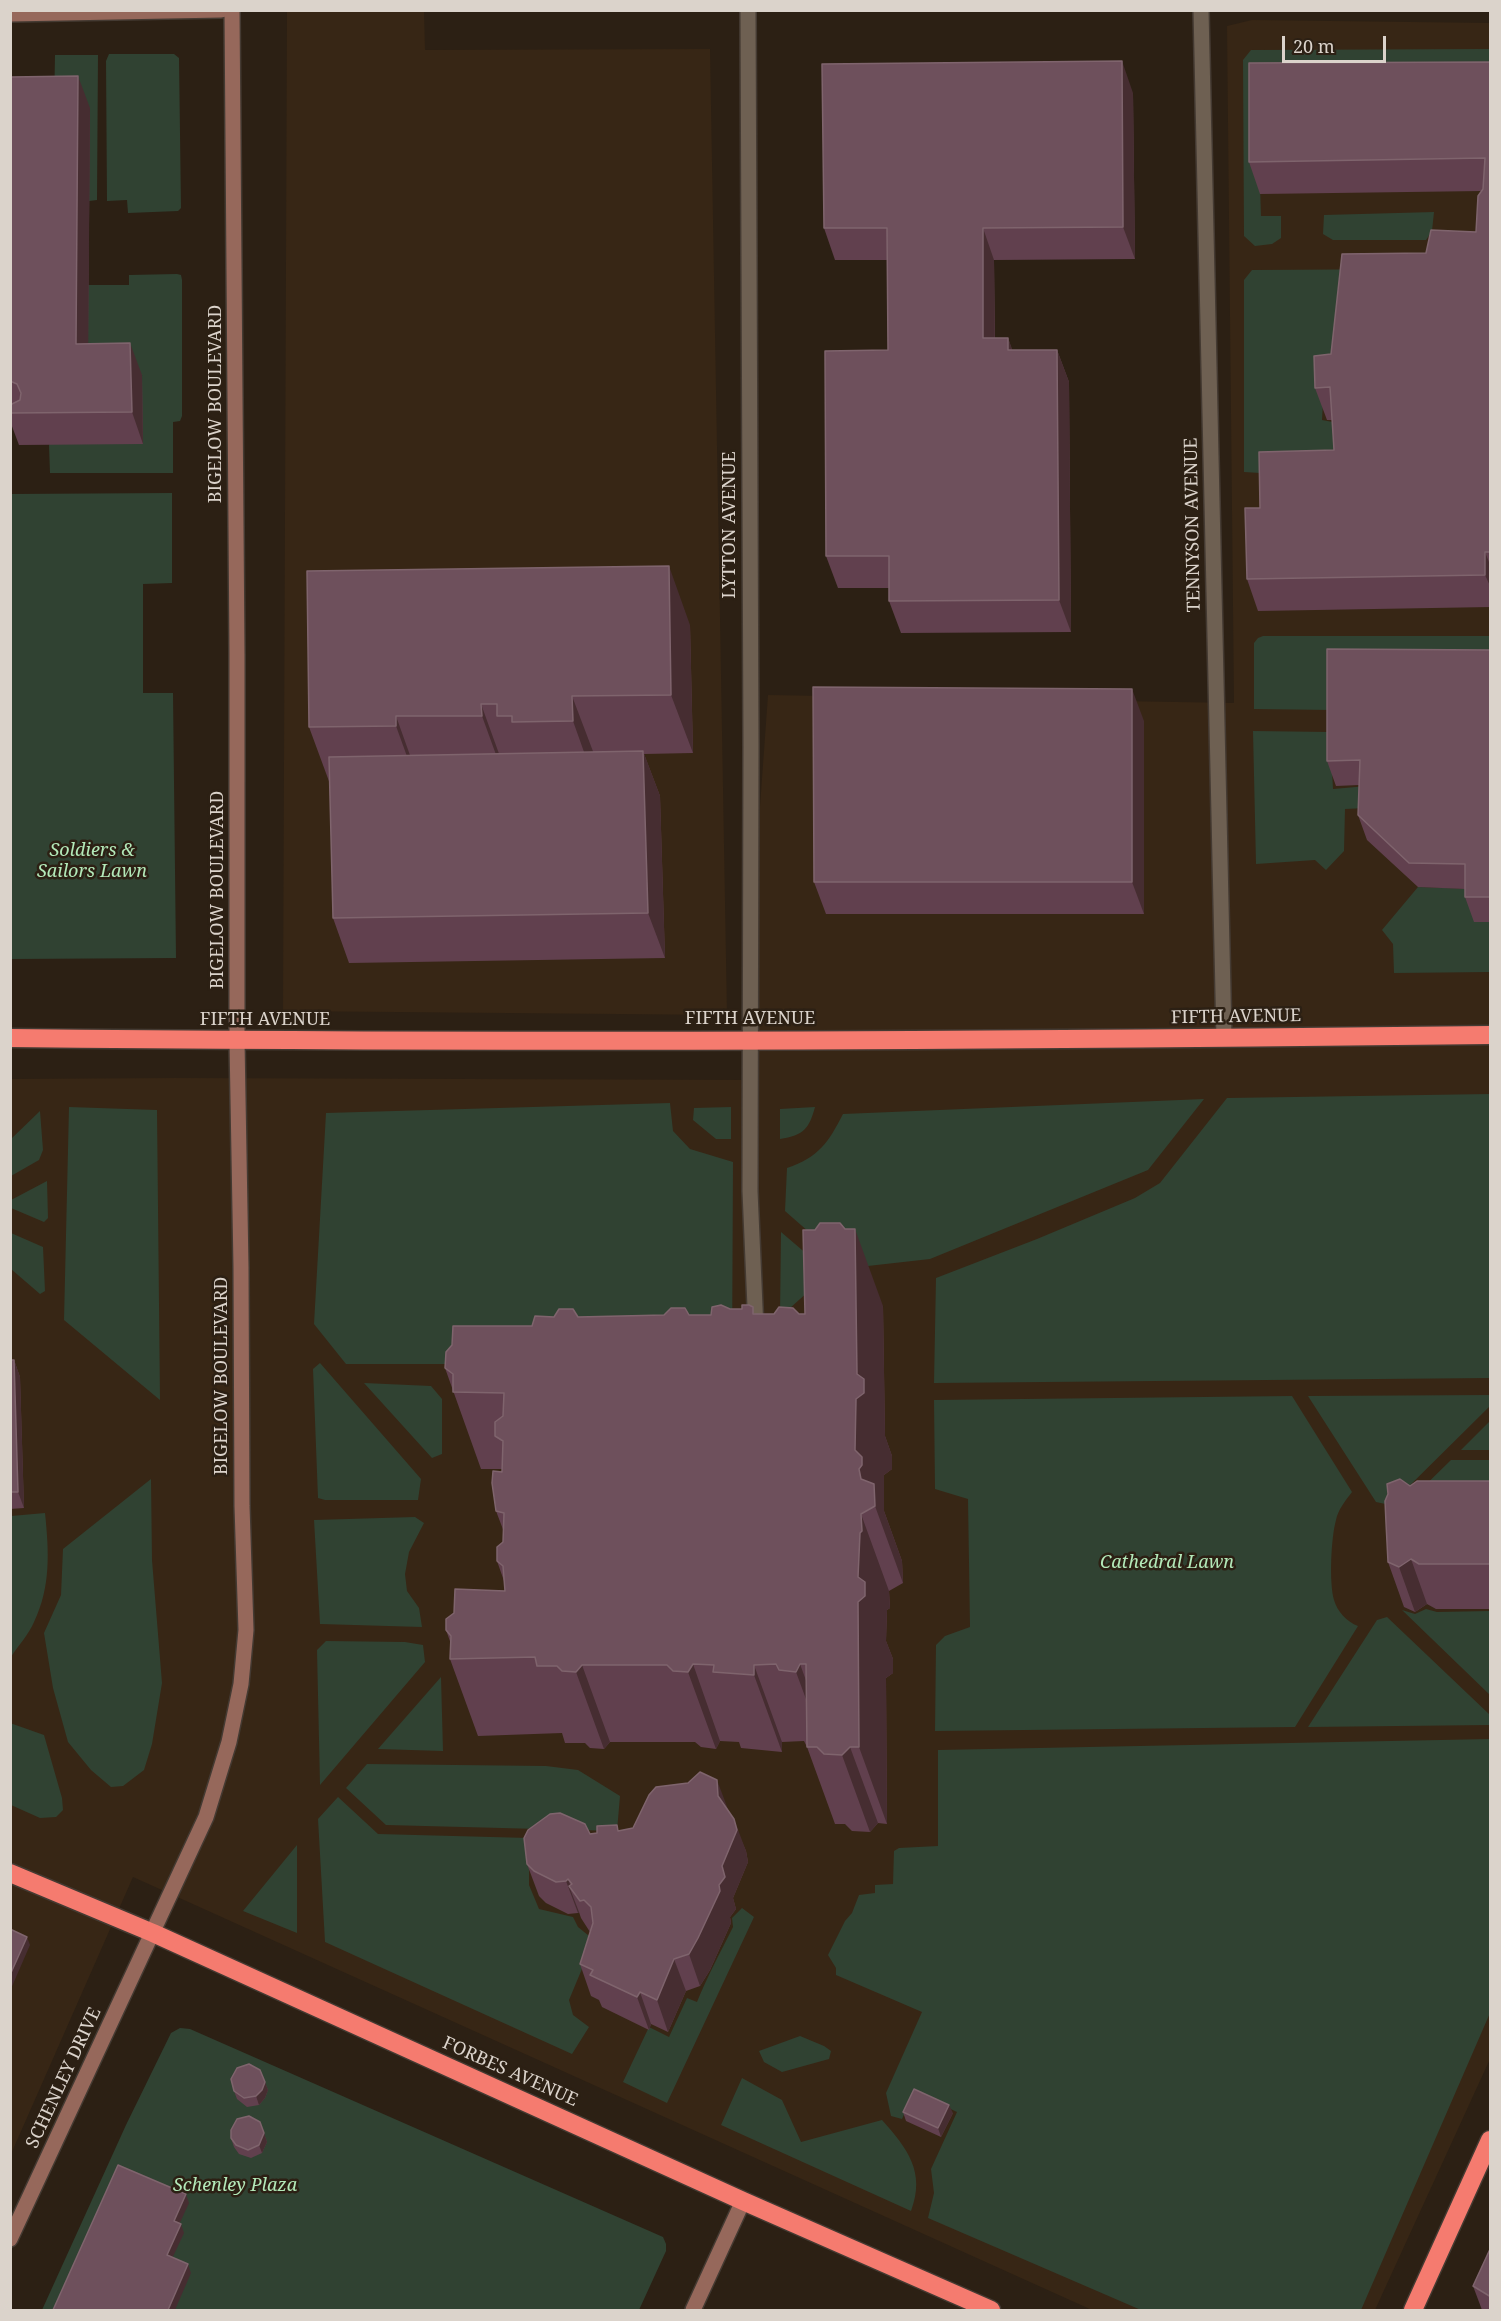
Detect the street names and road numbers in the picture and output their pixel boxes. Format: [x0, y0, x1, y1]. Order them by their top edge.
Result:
street label: BIGELOW BOULEVARD [205, 305, 227, 503]
street label: TENNYSON AVENUE [1181, 438, 1205, 612]
street label: LYTTON AVENUE [719, 451, 741, 599]
street label: BIGELOW BOULEVARD [207, 791, 229, 989]
street label: FIFTH AVENUE [1171, 1005, 1301, 1029]
street label: FIFTH AVENUE [685, 1008, 815, 1030]
street label: FIFTH AVENUE [200, 1009, 330, 1031]
street label: BIGELOW BOULEVARD [211, 1277, 233, 1475]
street label: SCHENLEY DRIVE [22, 2004, 106, 2152]
street label: FORBES AVENUE [439, 2033, 581, 2111]

